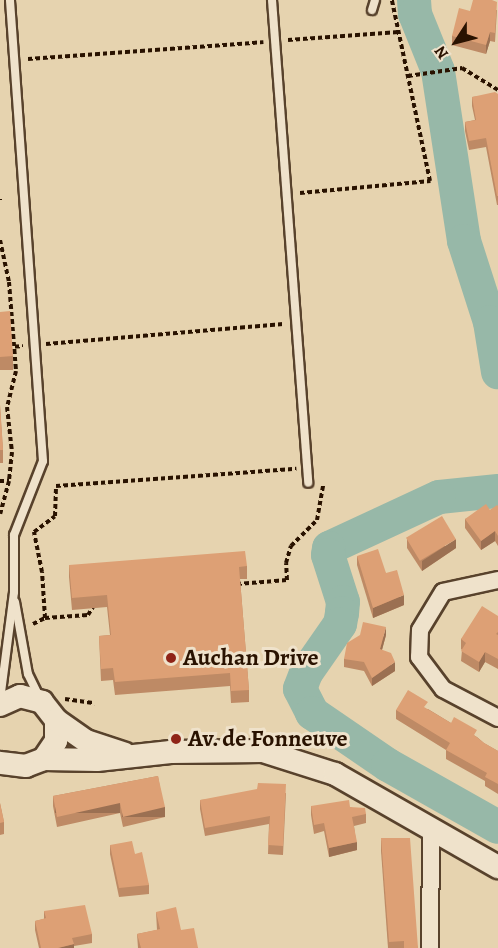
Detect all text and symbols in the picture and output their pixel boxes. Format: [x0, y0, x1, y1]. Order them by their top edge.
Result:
north arrow [426, 12, 486, 72]
text: N [429, 41, 454, 64]
place label: Auchan Drive [183, 644, 319, 672]
marker: Auchan Drive [164, 651, 178, 665]
place label: Av. de Fonneuve [188, 725, 348, 753]
marker: Av. de Fonneuve [169, 732, 183, 746]

